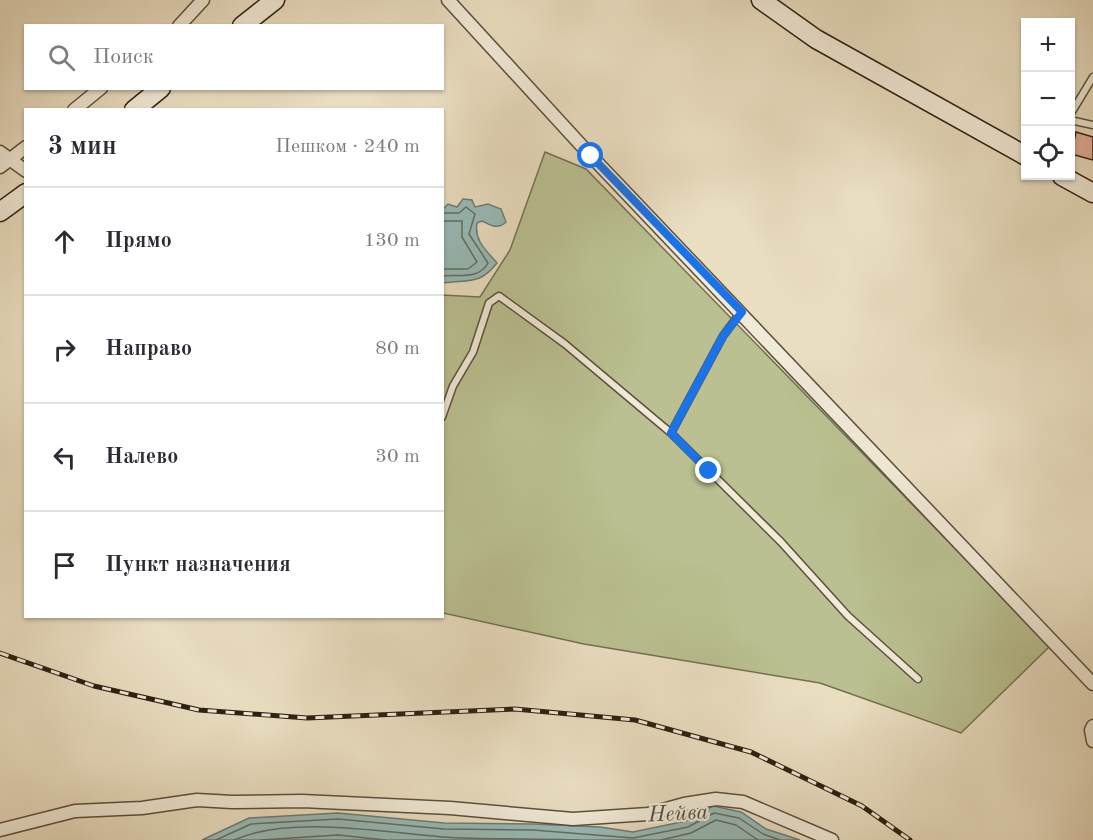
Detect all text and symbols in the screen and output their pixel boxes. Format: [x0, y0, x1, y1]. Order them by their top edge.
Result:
map controls [1021, 18, 1075, 180]
button: + [1021, 18, 1075, 72]
search box [24, 24, 444, 90]
icon: search [45, 41, 78, 74]
text: Поиск [93, 46, 154, 68]
button: − [1021, 72, 1075, 126]
button: locate [1021, 126, 1075, 180]
text: 3 мин [48, 134, 117, 160]
text: Пешком · 240 m [275, 137, 420, 157]
route start [577, 142, 603, 168]
icon: ahead [48, 225, 81, 258]
text: Прямо [105, 230, 172, 252]
text: 130 m [364, 231, 420, 251]
icon: right [48, 333, 81, 366]
text: Направо [105, 338, 192, 360]
text: 80 m [375, 339, 420, 359]
icon: left [48, 441, 81, 474]
text: Налево [105, 446, 178, 468]
text: 30 m [375, 447, 420, 467]
route end [695, 457, 721, 483]
icon: arrive [48, 549, 81, 582]
text: Пункт назначения [105, 554, 291, 576]
water label: Нейва [646, 801, 709, 827]

